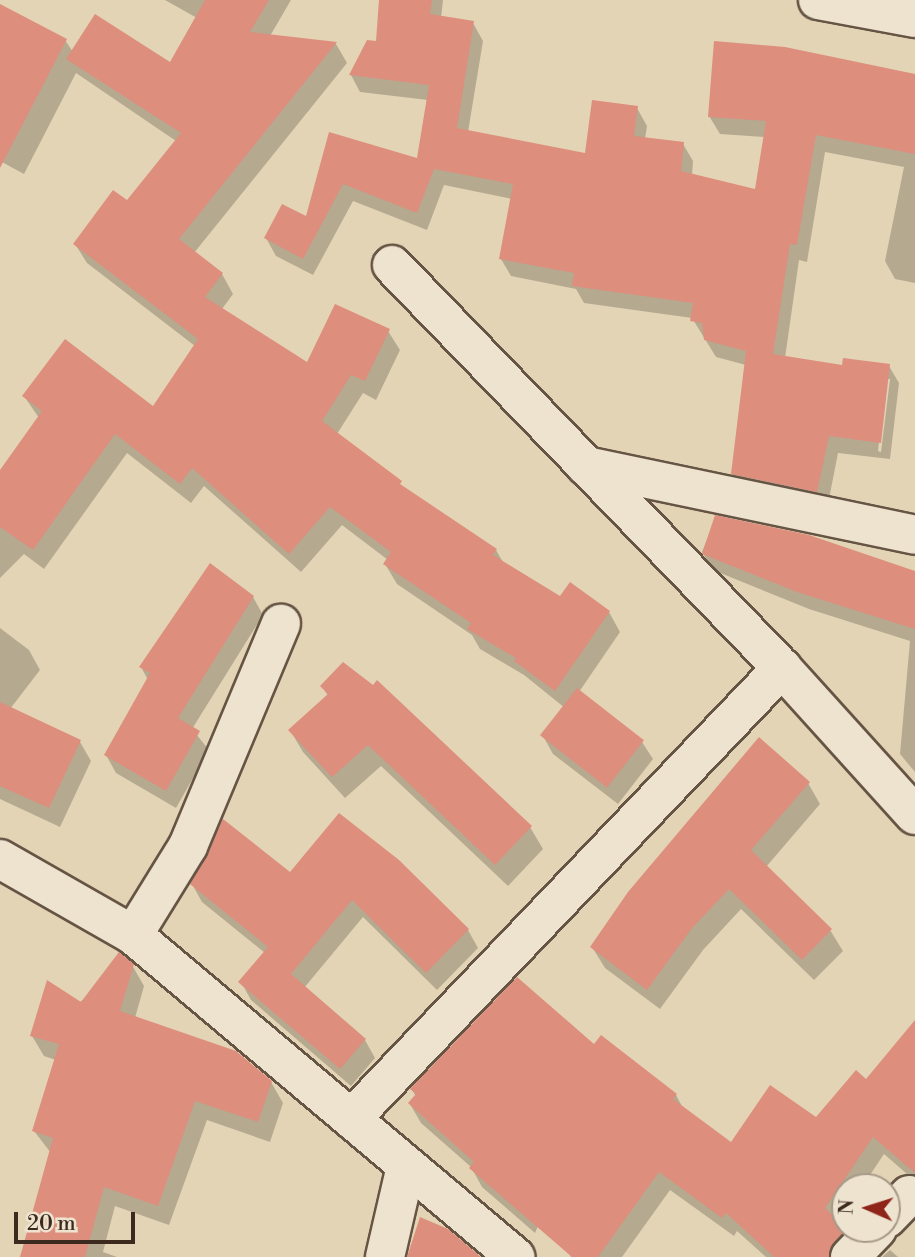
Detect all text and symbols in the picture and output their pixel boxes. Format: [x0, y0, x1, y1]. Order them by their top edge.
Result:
north arrow [831, 1173, 901, 1243]
scale bar [18, 1198, 138, 1242]
text: N [835, 1199, 859, 1215]
text: 20 m [27, 1211, 76, 1237]

